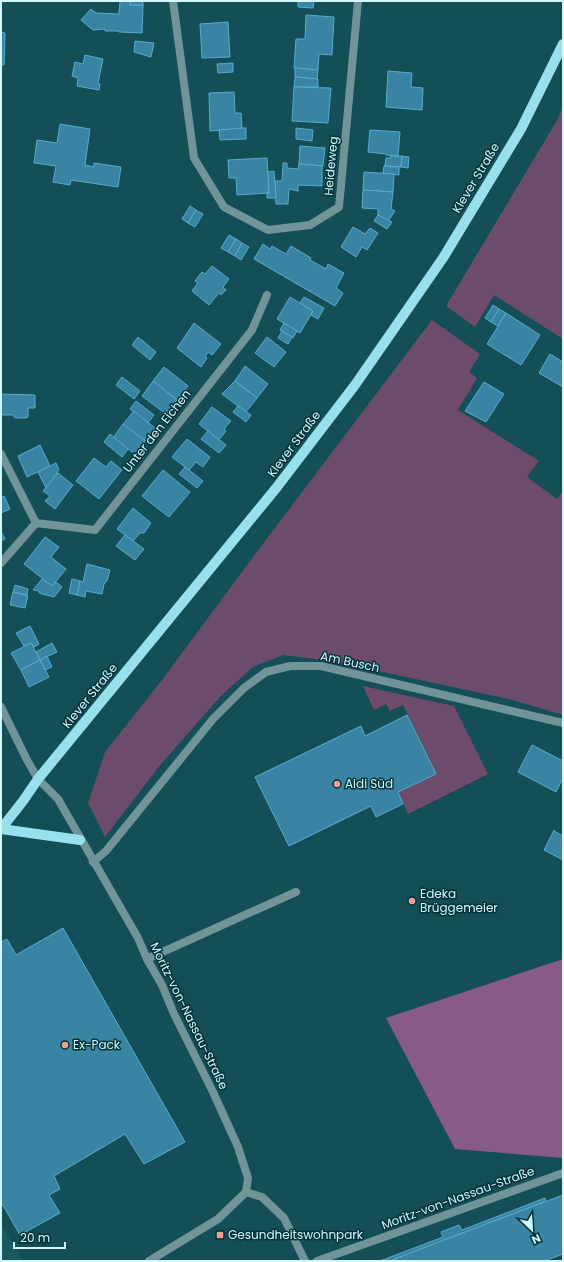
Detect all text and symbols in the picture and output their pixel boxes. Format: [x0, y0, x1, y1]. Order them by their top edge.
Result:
street label: Heideweg [319, 136, 342, 196]
street label: Klever Straße [448, 139, 503, 216]
street label: Unter den Eichen [119, 386, 194, 476]
street label: Klever Straße [263, 407, 324, 480]
street label: Am Busch [319, 647, 381, 676]
street label: Klever Straße [58, 660, 121, 732]
place label: Aldi Süd [345, 775, 393, 792]
marker: Aldi Süd [332, 779, 342, 789]
place label: Edeka Brüggemeier [420, 885, 498, 916]
marker: Edeka Brüggemeier [407, 896, 417, 906]
street label: Moritz-von-Nassau-Straße [146, 939, 233, 1092]
place label: Ex-Pack [73, 1036, 121, 1053]
marker: Ex-Pack [60, 1040, 70, 1050]
street label: Moritz-von-Nassau-Straße [379, 1162, 537, 1233]
north arrow [512, 1210, 552, 1250]
scale bar [14, 1224, 65, 1250]
place label: Gesundheitswohnpark [228, 1226, 364, 1243]
text: 20 m [20, 1229, 50, 1246]
marker: Gesundheitswohnpark [215, 1230, 225, 1240]
text: N [529, 1230, 543, 1248]

